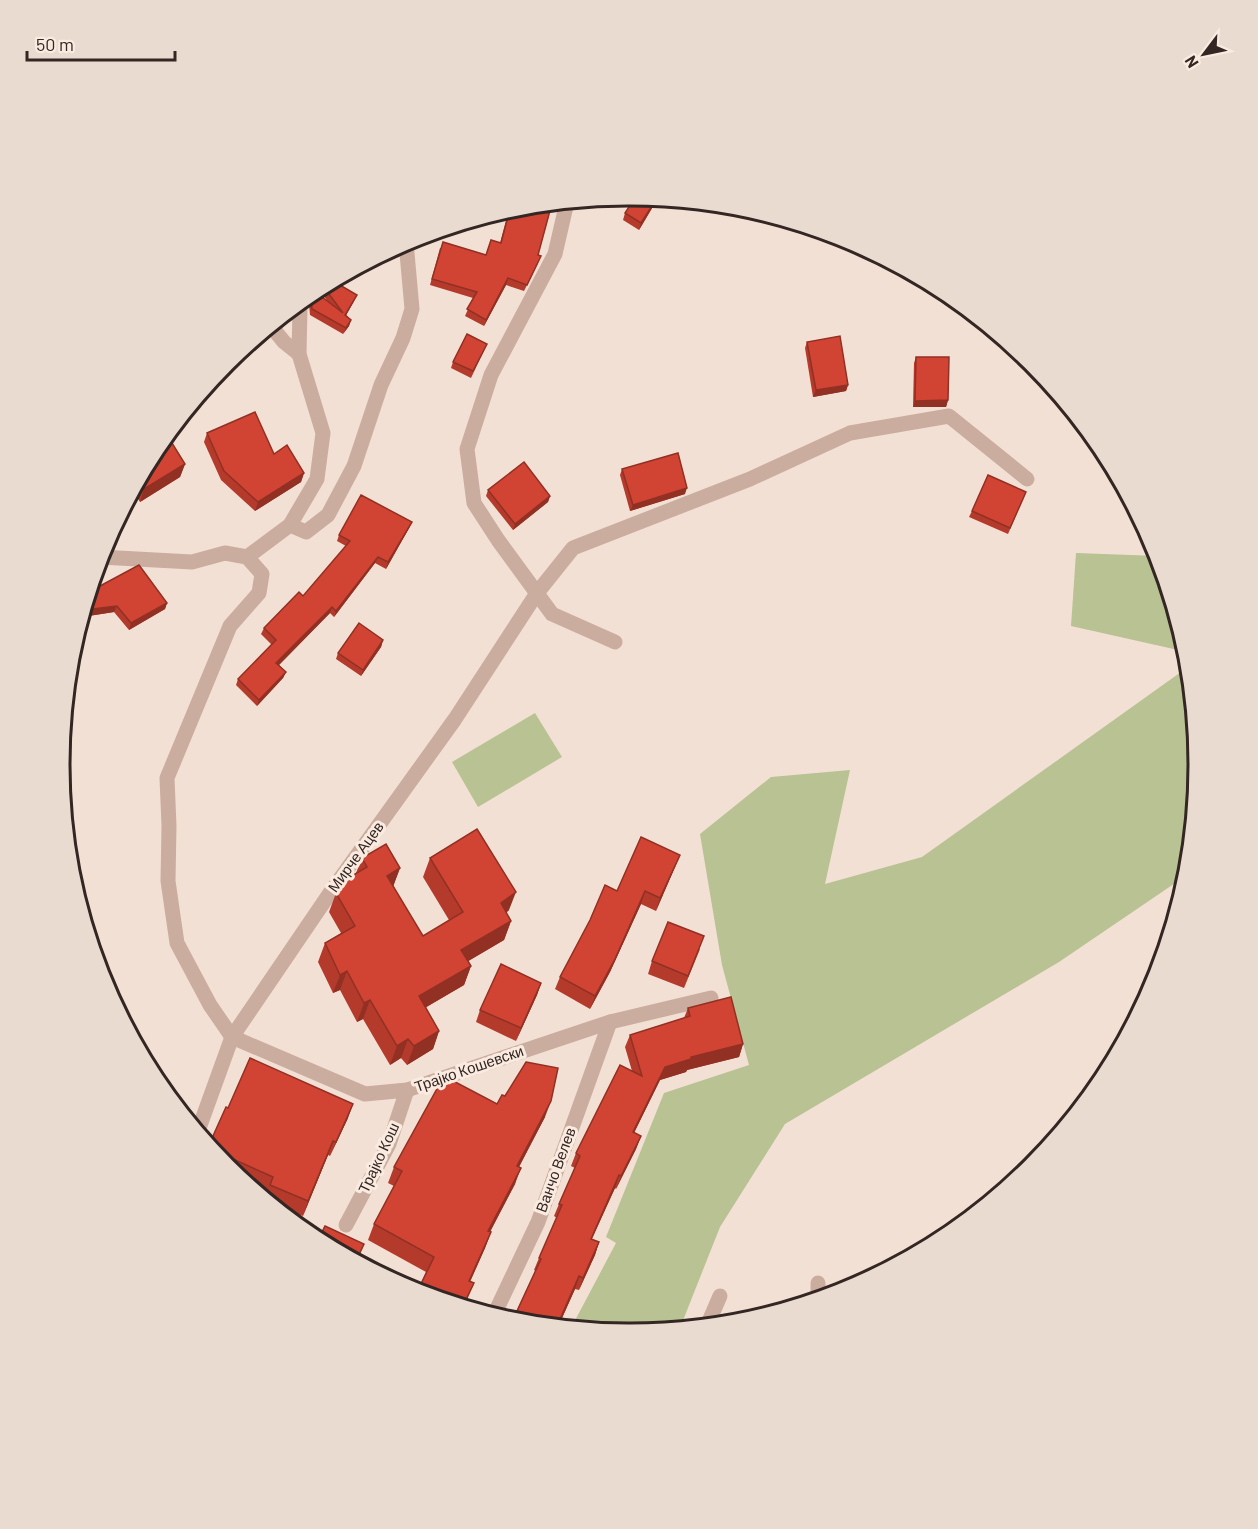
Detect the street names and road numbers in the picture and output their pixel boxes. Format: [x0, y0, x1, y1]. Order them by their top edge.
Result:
street label: Мирче Ацев [324, 818, 387, 895]
street label: Трајко Кошевски [412, 1041, 526, 1095]
street label: Трајко Кош [354, 1120, 402, 1196]
street label: Ванчо Велев [531, 1125, 579, 1214]

